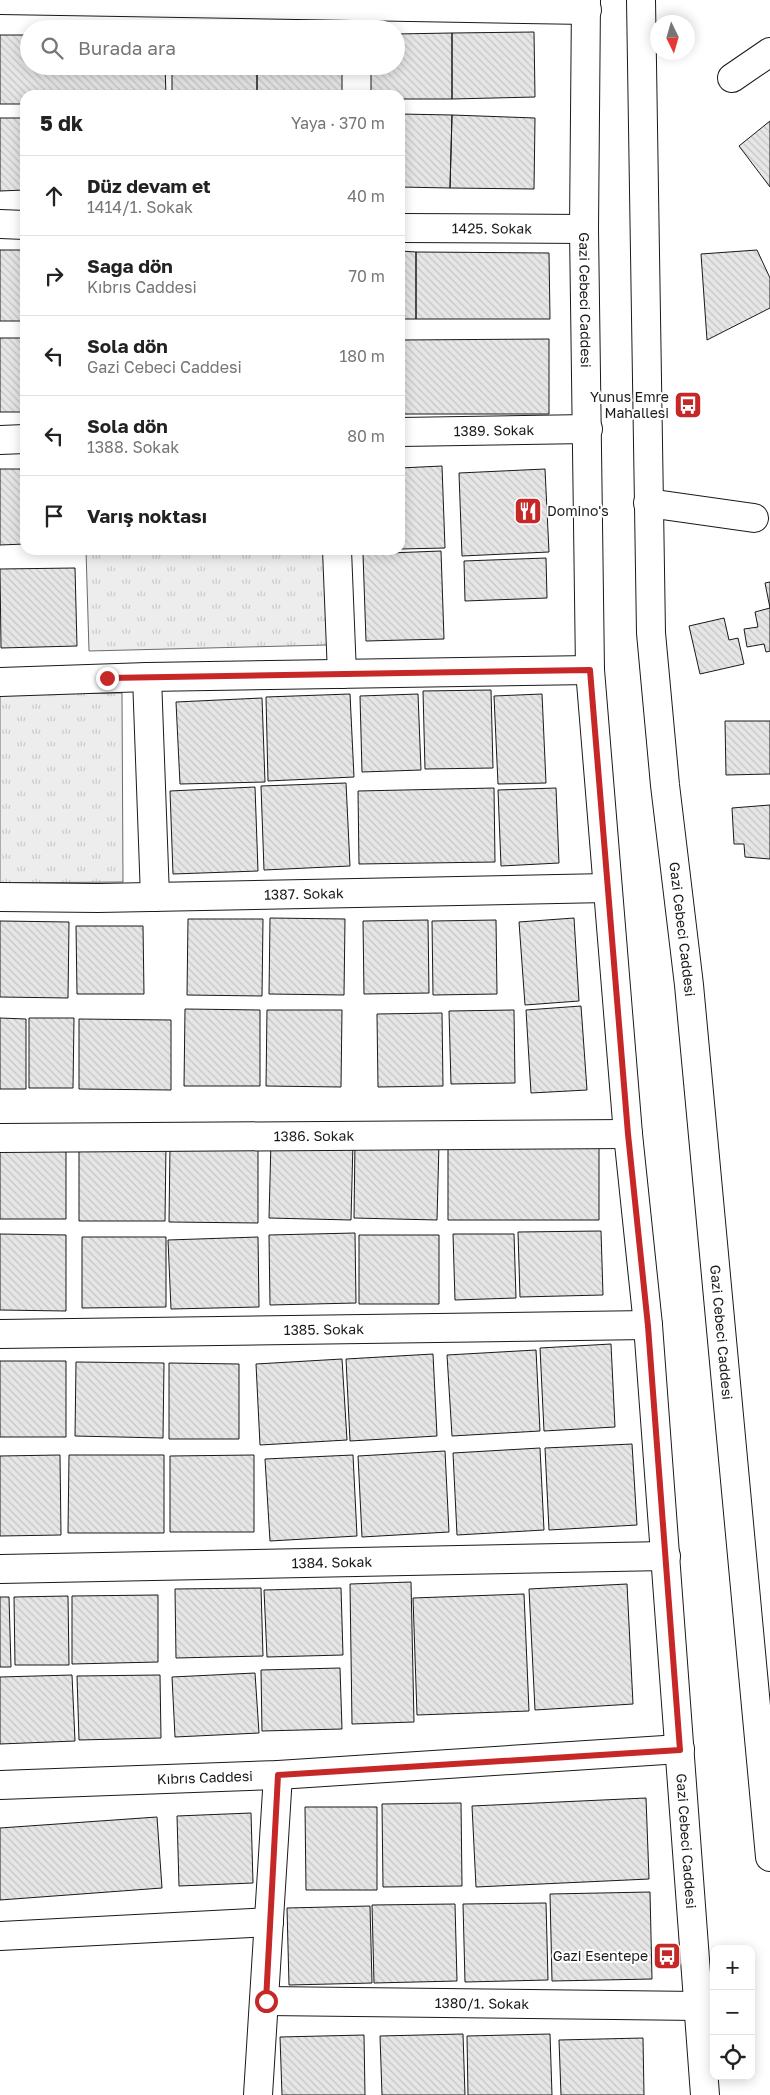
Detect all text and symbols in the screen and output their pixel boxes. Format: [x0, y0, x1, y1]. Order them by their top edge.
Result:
north arrow [650, 15, 695, 60]
search box [20, 20, 405, 75]
icon: search [38, 34, 66, 62]
text: Burada ara [78, 36, 176, 59]
text: 5 dk [40, 110, 83, 136]
text: Yaya · 370 m [291, 113, 385, 133]
text: Düz devam et [87, 174, 211, 197]
icon: ahead [40, 182, 68, 210]
text: 40 m [347, 186, 385, 206]
text: 1414/1. Sokak [87, 197, 193, 217]
street label: 1425. Sokak [452, 219, 532, 237]
street label: Gazi Cebeci Caddesi [576, 232, 595, 368]
text: Sağa dön [87, 254, 173, 277]
icon: right [40, 262, 68, 290]
text: 70 m [348, 266, 385, 286]
text: Kıbrıs Caddesi [87, 277, 197, 297]
text: Sola dön [87, 334, 168, 357]
icon: left [40, 342, 68, 370]
text: 180 m [339, 346, 385, 366]
text: Gazi Cebeci Caddesi [87, 357, 242, 377]
place label: Yunus Emre Mahallesi [590, 388, 669, 421]
bus stop icon: Yunus Emre Mahallesi [673, 390, 703, 420]
text: Sola dön [87, 414, 168, 437]
street label: 1389. Sokak [453, 421, 535, 439]
icon: left [40, 422, 68, 450]
text: 80 m [347, 426, 385, 446]
text: 1388. Sokak [87, 437, 179, 457]
restaurant icon: Domino's [513, 496, 543, 526]
icon: arrive [40, 502, 68, 530]
place label: Domino's [547, 502, 609, 519]
text: Varış noktası [87, 504, 207, 527]
route end [96, 667, 119, 690]
street label: Gazi Cebeci Caddesi [666, 861, 699, 997]
street label: 1387. Sokak [264, 884, 344, 903]
street label: 1386. Sokak [274, 1127, 354, 1144]
street label: Gazi Cebeci Caddesi [707, 1264, 736, 1401]
street label: 1385. Sokak [284, 1320, 364, 1338]
street label: 1384. Sokak [291, 1553, 373, 1571]
street label: Kıbrıs Caddesi [156, 1767, 253, 1787]
street label: Gazi Cebeci Caddesi [673, 1773, 700, 1909]
bus stop icon: Gazi Esentepe [652, 1941, 682, 1971]
map controls [710, 1945, 755, 2080]
button: + [710, 1945, 755, 1990]
place label: Gazi Esentepe [553, 1947, 648, 1964]
route start [255, 1990, 278, 2013]
button: − [710, 1990, 755, 2035]
street label: 1380/1. Sokak [435, 1994, 529, 2012]
button: locate [710, 2035, 755, 2080]

